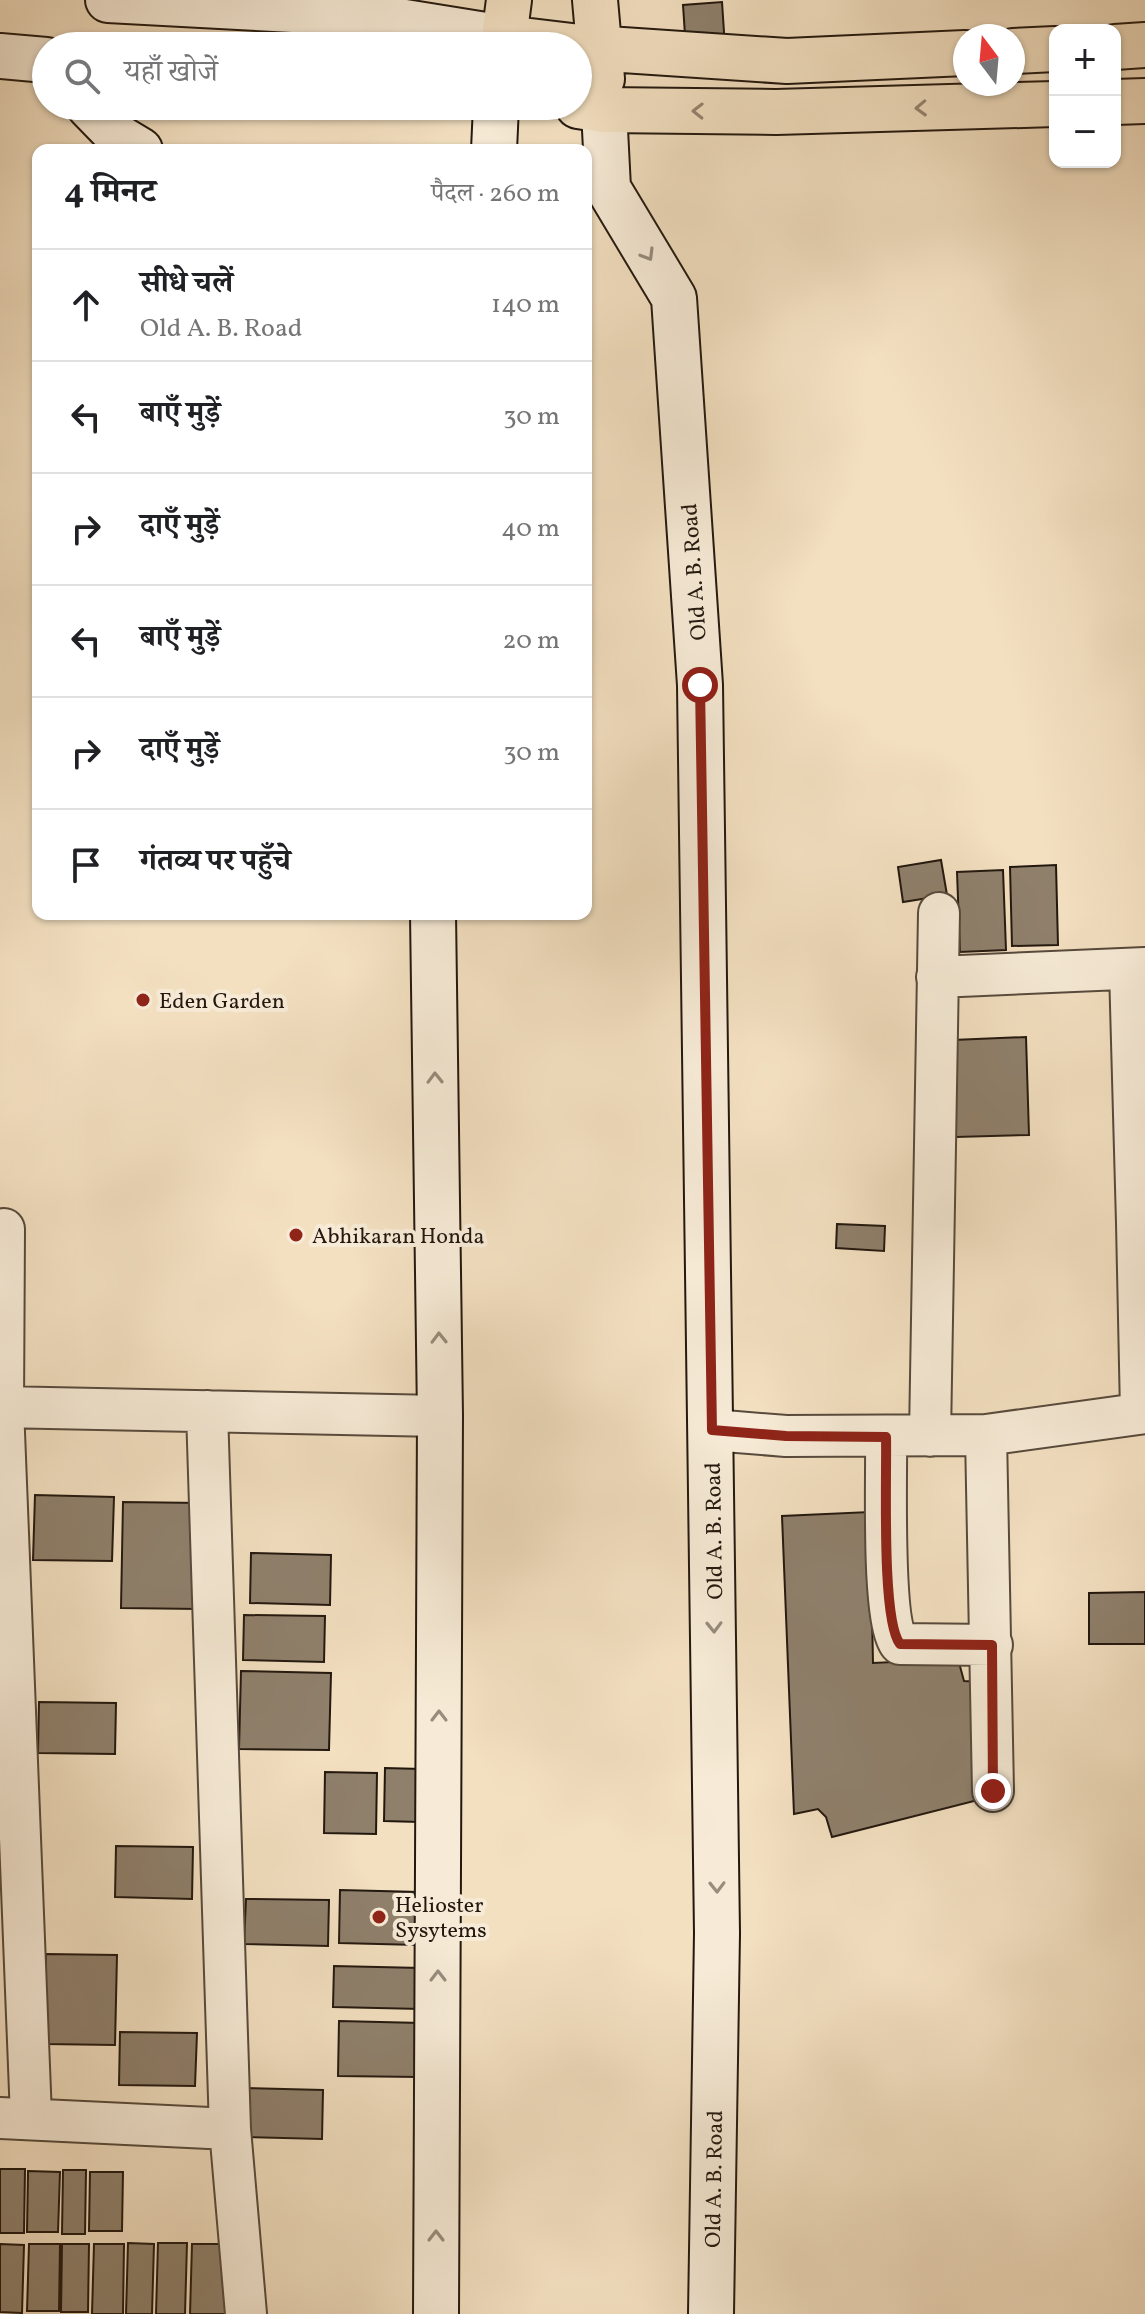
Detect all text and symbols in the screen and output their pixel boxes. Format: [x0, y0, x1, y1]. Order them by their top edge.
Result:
north arrow [953, 24, 1025, 96]
map controls [1049, 24, 1121, 168]
button: + [1049, 24, 1121, 96]
search box [32, 32, 592, 120]
text: यहाँ खोजें [124, 52, 218, 94]
icon: search [60, 54, 104, 98]
button: − [1049, 96, 1121, 168]
one-way arrow [914, 99, 927, 117]
one-way arrow [691, 102, 704, 120]
text: 4 मिनट [64, 170, 156, 217]
text: पैदल · 260 m [431, 176, 560, 212]
one-way arrow [638, 246, 654, 261]
text: सीधे चलें [140, 263, 233, 305]
icon: ahead [64, 283, 108, 327]
text: 140 m [491, 287, 560, 323]
text: Old A. B. Road [140, 311, 303, 347]
text: बाएँ मुड़ें [140, 393, 220, 435]
icon: left [64, 395, 108, 439]
text: 30 m [503, 399, 560, 435]
street label: Old A. B. Road [675, 502, 716, 642]
text: दाएँ मुड़ें [140, 505, 219, 547]
icon: right [64, 507, 108, 551]
text: 40 m [501, 511, 560, 547]
text: बाएँ मुड़ें [140, 617, 220, 659]
icon: left [64, 619, 108, 663]
text: 20 m [502, 623, 560, 659]
route start [682, 667, 718, 703]
text: दाएँ मुड़ें [140, 729, 219, 771]
icon: right [64, 731, 108, 775]
text: 30 m [503, 735, 560, 771]
text: गंतव्य पर पहुँचे [140, 841, 291, 883]
icon: arrive [64, 843, 108, 887]
place label: Eden Garden [159, 987, 285, 1018]
marker: Eden Garden [134, 991, 152, 1009]
one-way arrow [426, 1071, 444, 1084]
place label: Abhikaran Honda [312, 1222, 485, 1253]
marker: Abhikaran Honda [287, 1226, 305, 1244]
one-way arrow [430, 1331, 447, 1344]
street label: Old A. B. Road [699, 1462, 732, 1600]
one-way arrow [705, 1621, 723, 1634]
one-way arrow [430, 1709, 448, 1722]
route end [975, 1773, 1011, 1809]
one-way arrow [708, 1881, 726, 1894]
place label: Helioster Sysytems [395, 1891, 487, 1947]
marker: Helioster Sysytems [370, 1908, 388, 1926]
one-way arrow [429, 1969, 447, 1982]
street label: Old A. B. Road [699, 2110, 732, 2248]
one-way arrow [427, 2229, 445, 2242]

